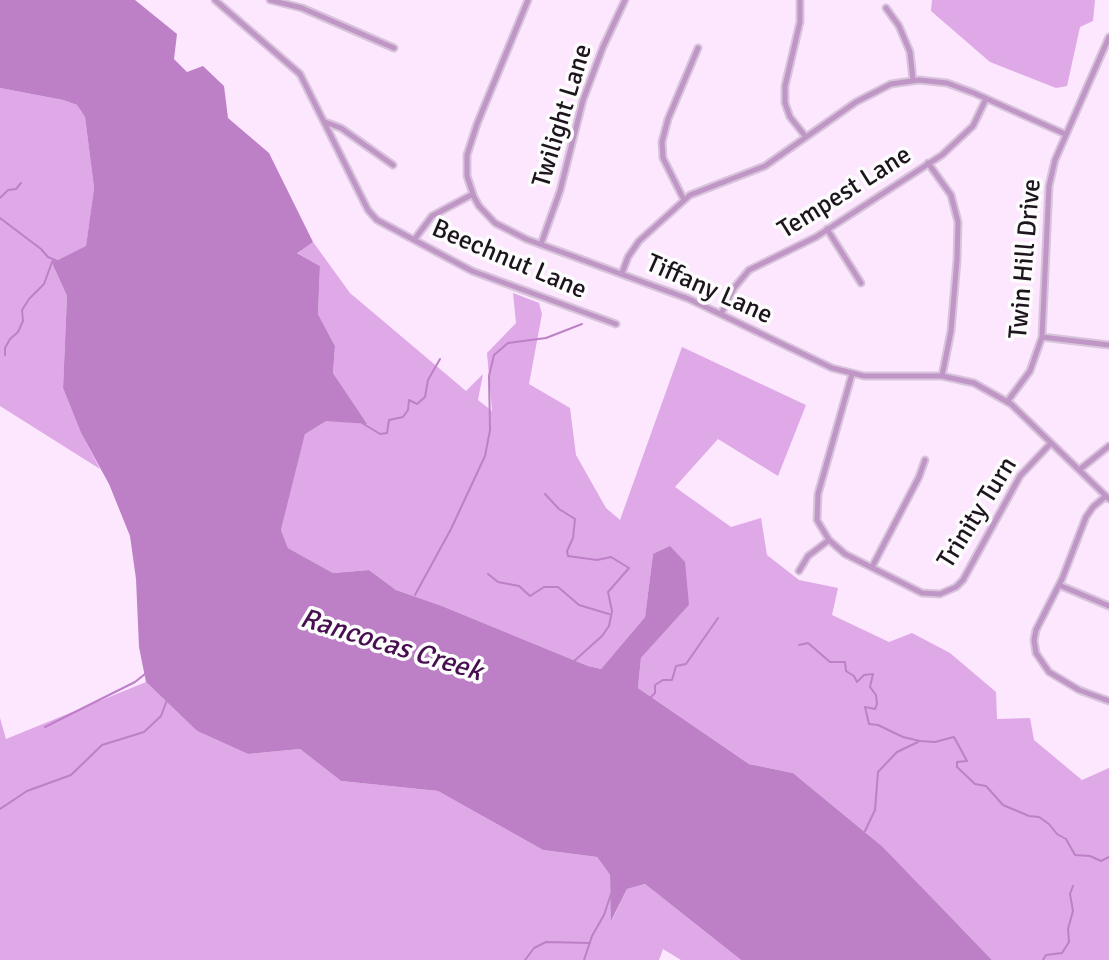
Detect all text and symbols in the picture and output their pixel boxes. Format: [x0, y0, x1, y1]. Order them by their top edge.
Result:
street label: Twilight Lane [526, 41, 600, 191]
street label: Tempest Lane [773, 140, 917, 246]
street label: Twin Hill Drive [1003, 178, 1049, 340]
street label: Beechnut Lane [427, 213, 591, 307]
street label: Tiffany Lane [641, 248, 777, 332]
street label: Trinity Turn [932, 452, 1024, 574]
water label: Rancocas Creek [296, 602, 486, 690]

